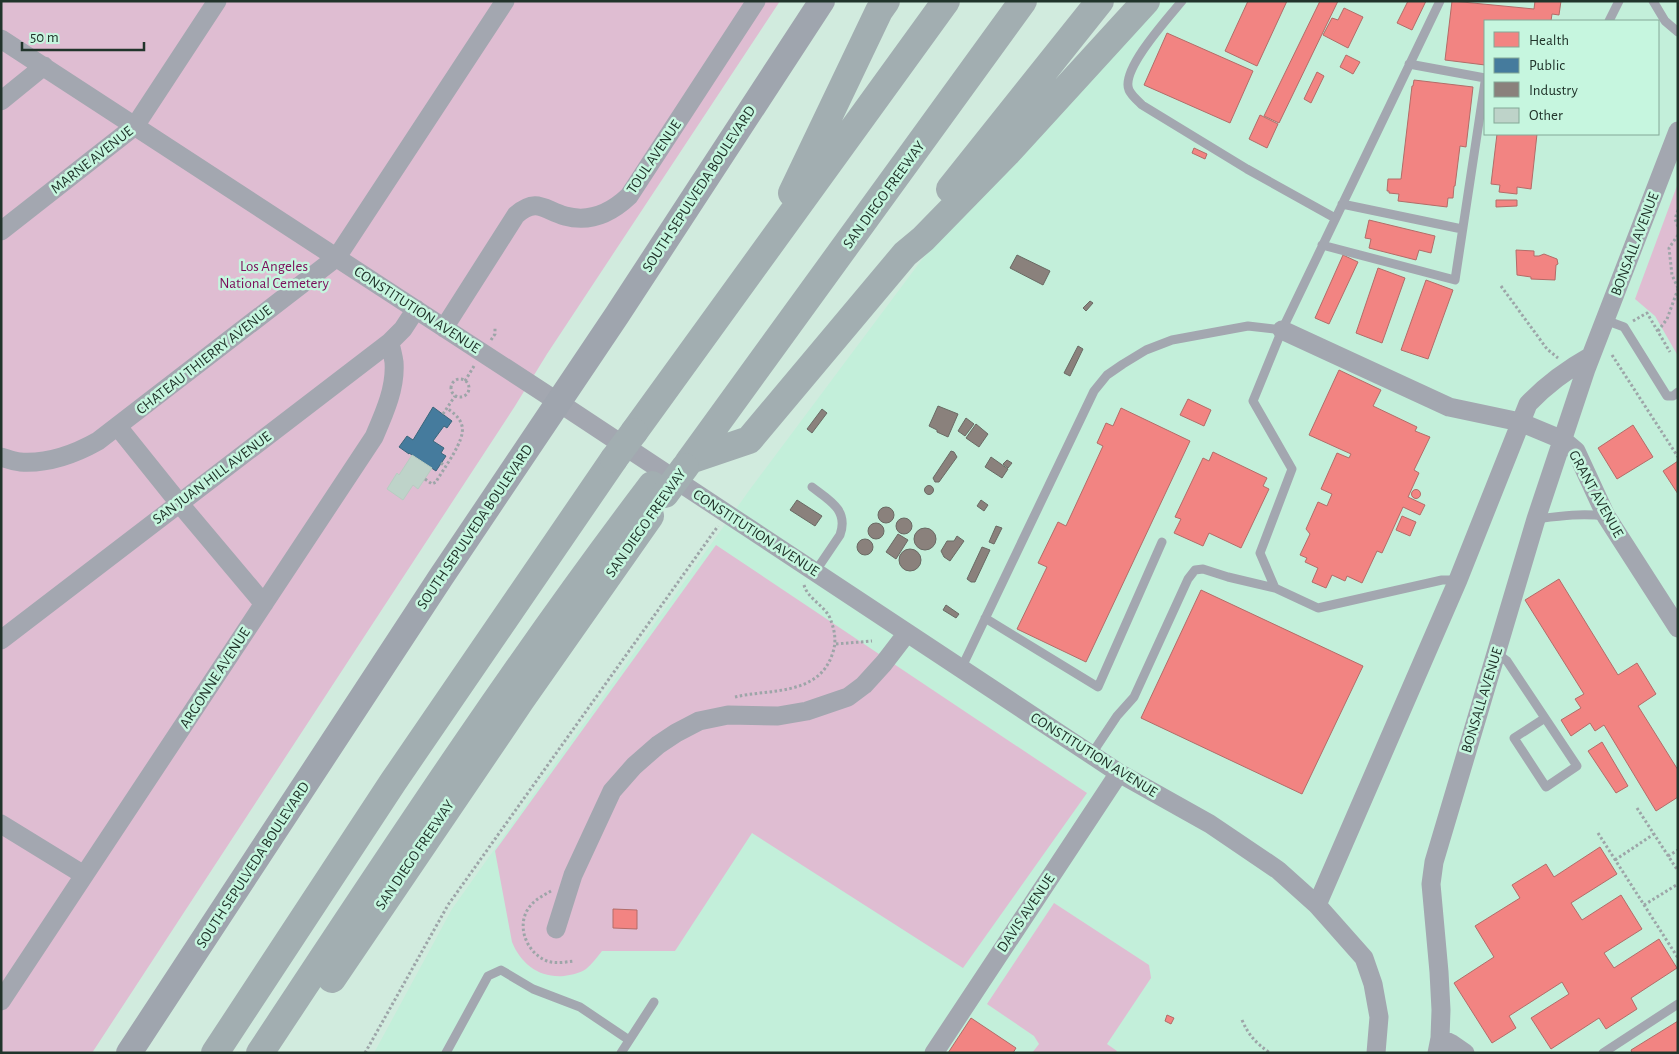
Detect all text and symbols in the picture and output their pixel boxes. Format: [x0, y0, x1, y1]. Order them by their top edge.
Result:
scale bar [22, 20, 145, 52]
legend [1484, 20, 1659, 135]
text: 50 m [30, 30, 59, 45]
text: Health [1529, 33, 1569, 48]
text: Public [1529, 58, 1565, 73]
text: Industry [1529, 83, 1578, 98]
street label: SOUTH SEPULVEDA BOULEVARD [640, 103, 758, 275]
text: Other [1529, 108, 1563, 123]
street label: TOUL AVENUE [624, 117, 684, 197]
street label: MARNE AVENUE [48, 123, 136, 197]
street label: SAN DIEGO FREEWAY [840, 139, 928, 251]
street label: BONSALL AVENUE [1608, 190, 1662, 298]
park label: Los Angeles National Cemetery [219, 259, 329, 291]
street label: CONSTITUTION AVENUE [351, 264, 483, 356]
street label: CHATEAU THIERRY AVENUE [134, 303, 274, 417]
street label: SAN JUAN HILL AVENUE [150, 429, 274, 527]
street label: SOUTH SEPULVEDA BOULEVARD [414, 442, 536, 612]
street label: GRANT AVENUE [1566, 448, 1626, 540]
street label: SAN DIEGO FREEWAY [603, 466, 689, 580]
street label: CONSTITUTION AVENUE [690, 487, 822, 579]
street label: ARGONNE AVENUE [177, 625, 253, 731]
street label: BONSALL AVENUE [1459, 645, 1505, 755]
street label: CONSTITUTION AVENUE [1028, 710, 1160, 800]
street label: SOUTH SEPULVEDA BOULEVARD [194, 779, 312, 951]
street label: SAN DIEGO FREEWAY [373, 798, 457, 912]
street label: DAVIS AVENUE [994, 871, 1058, 955]

